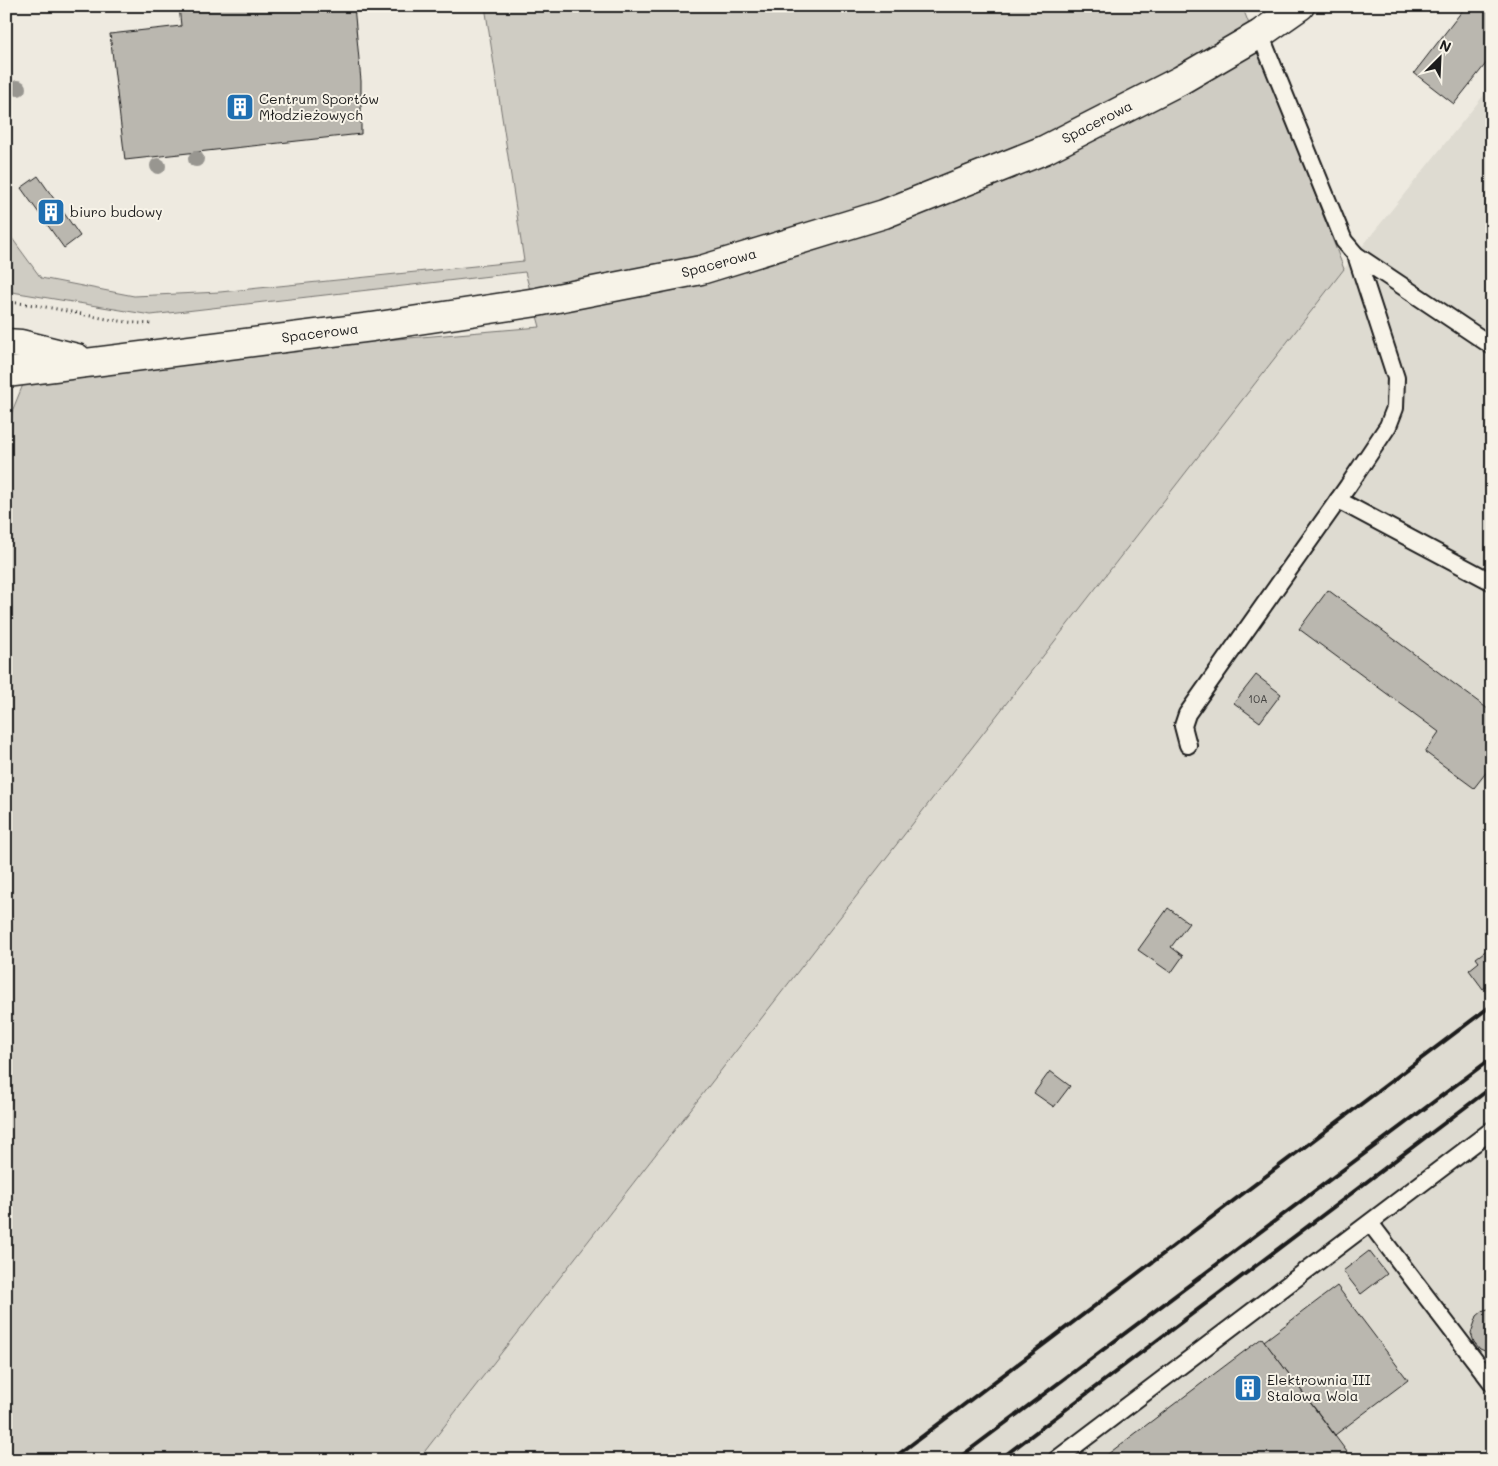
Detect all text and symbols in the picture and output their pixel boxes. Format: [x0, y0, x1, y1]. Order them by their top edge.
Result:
north arrow [1416, 32, 1466, 82]
text: N [1437, 35, 1454, 57]
place label: Centrum Sportów Młodzieżowych [259, 89, 379, 124]
building icon: Centrum Sportów Młodzieżowych [225, 92, 255, 122]
street label: Spacerowa [1058, 96, 1135, 148]
building icon: biuro budowy [36, 197, 66, 227]
place label: biuro budowy [70, 202, 163, 221]
street label: Spacerowa [679, 243, 759, 282]
street label: Spacerowa [281, 318, 359, 347]
house number: 10A [1248, 691, 1268, 706]
place label: Elektrownia III Stalowa Wola [1267, 1370, 1371, 1405]
building icon: Elektrownia III Stalowa Wola [1233, 1373, 1263, 1403]

